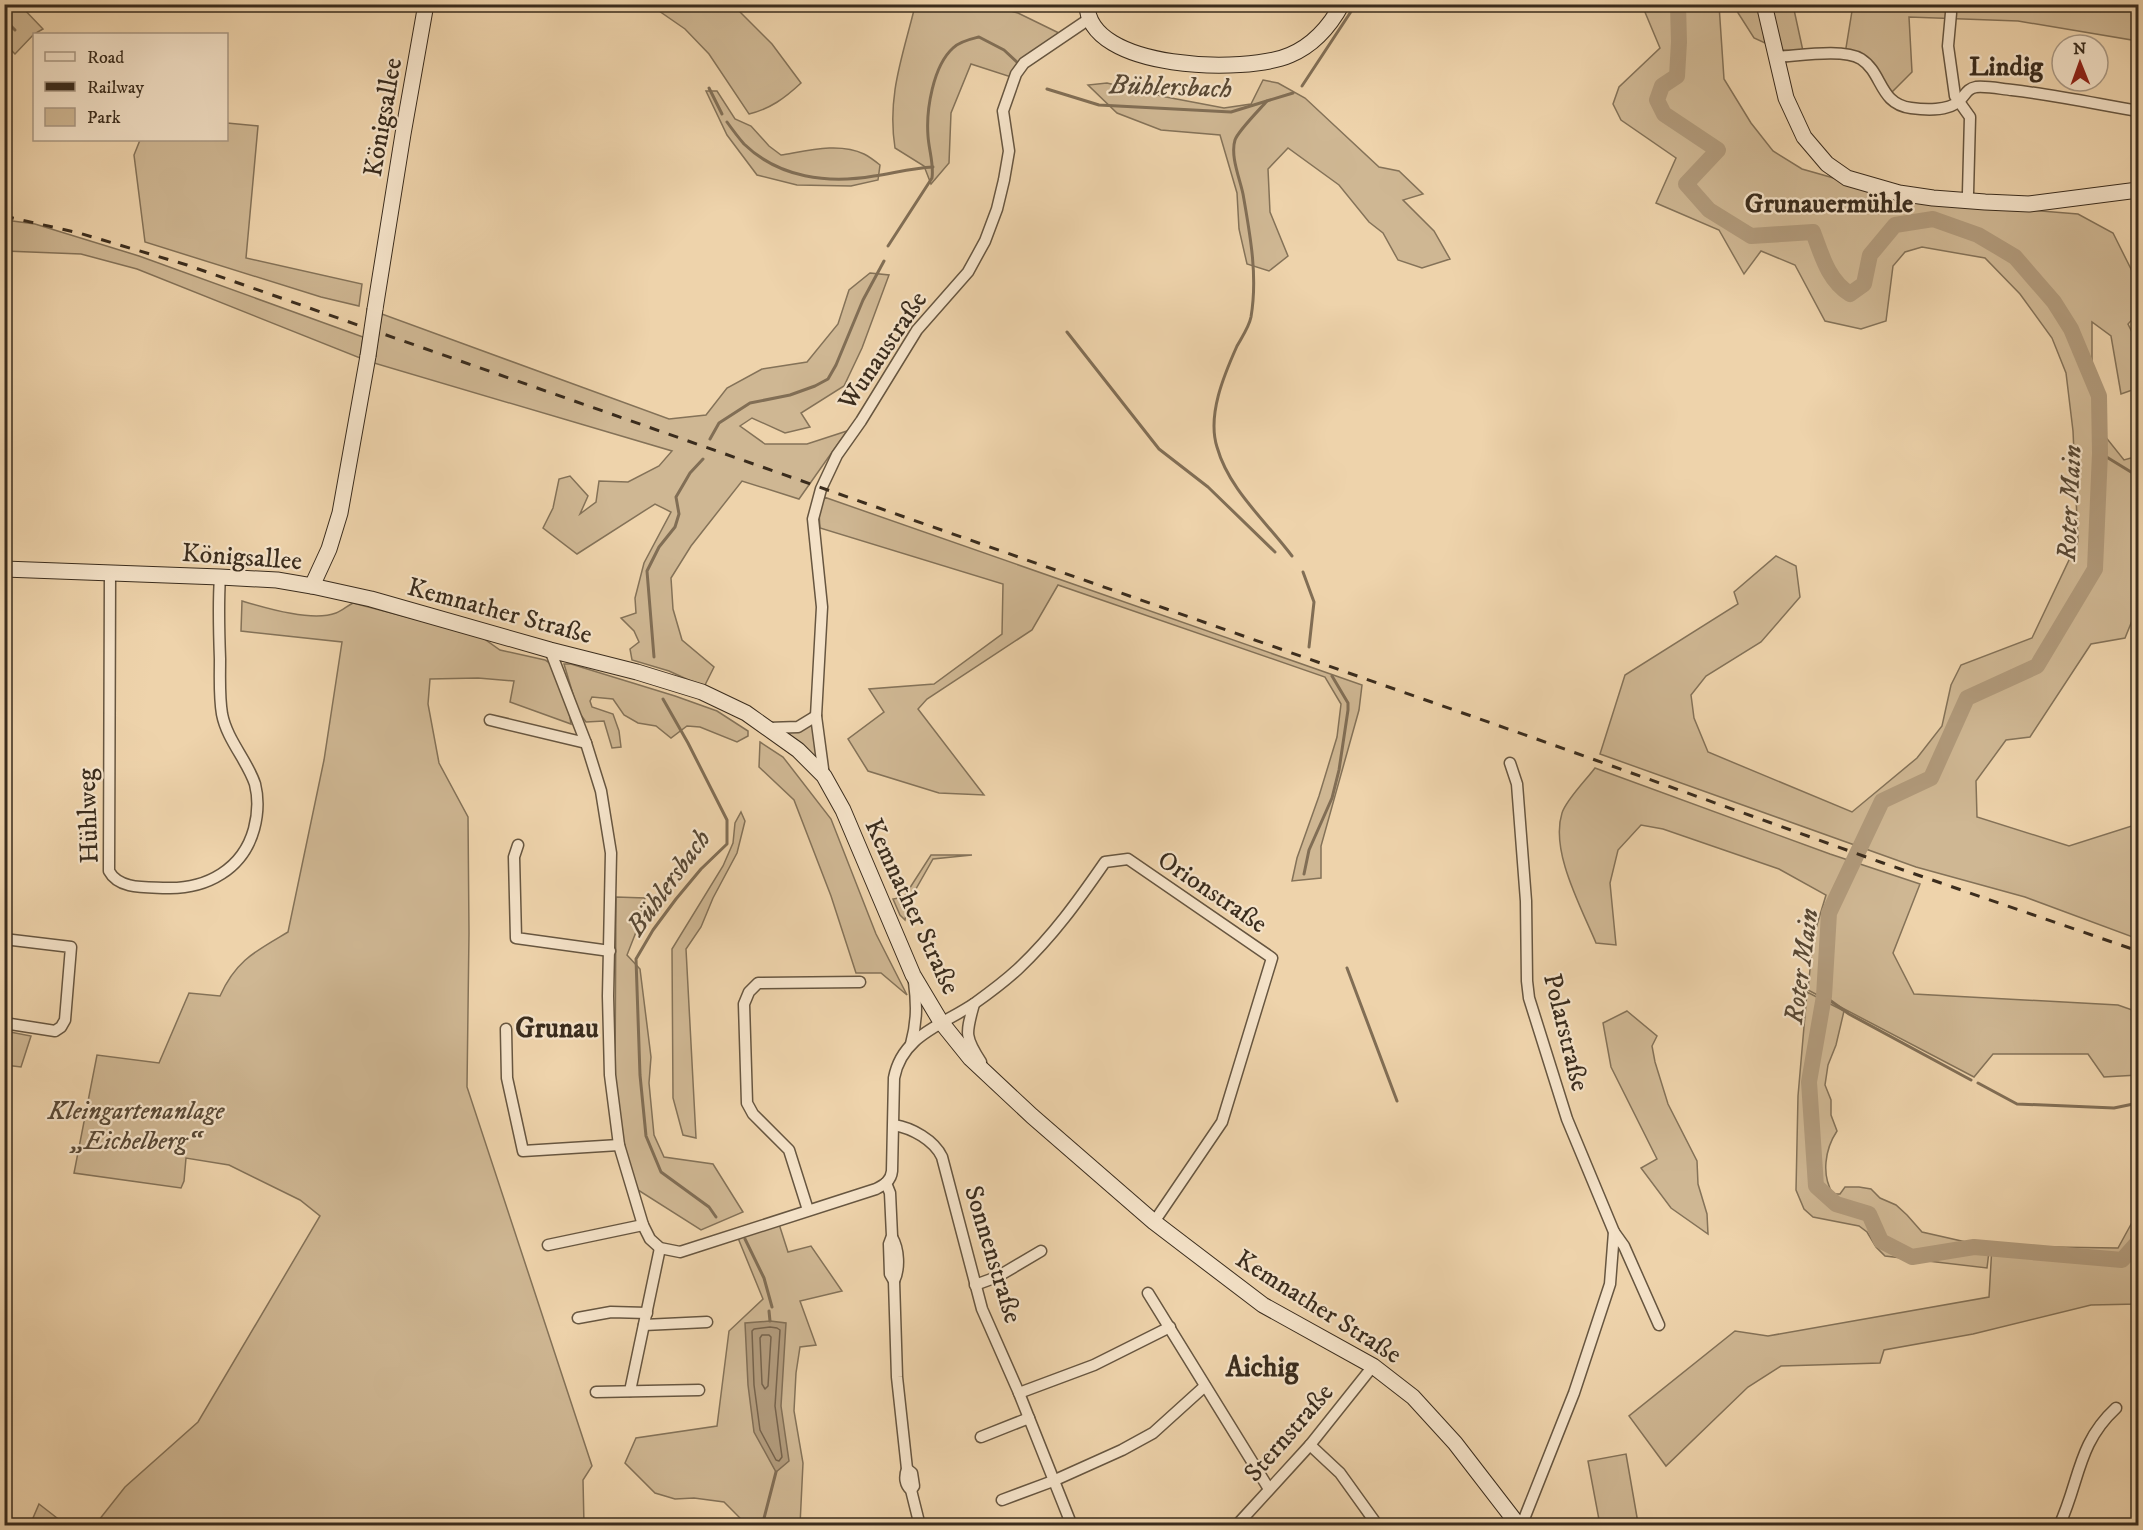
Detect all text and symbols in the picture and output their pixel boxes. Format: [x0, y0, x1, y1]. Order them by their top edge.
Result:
legend [33, 33, 228, 141]
north arrow [2050, 33, 2110, 93]
text: N [2073, 39, 2086, 59]
text: Road [87, 47, 124, 69]
district label: Lindig [1969, 50, 2044, 84]
street label: Königsallee [357, 55, 410, 179]
water label: Bühlersbach [1108, 68, 1233, 106]
text: Railway [87, 77, 145, 99]
text: Park [87, 107, 121, 129]
district label: Grunauermühle [1745, 187, 1913, 221]
street label: Wunaustraße [831, 285, 935, 417]
water label: Roter Main [2050, 444, 2090, 563]
street label: Königsallee [181, 537, 303, 578]
street label: Kemnather Straße [404, 571, 596, 652]
street label: Hühlweg [70, 767, 107, 864]
street label: Kemnather Straße [857, 814, 967, 1000]
water label: Bühlersbach [618, 823, 719, 943]
street label: Orionstraße [1151, 844, 1273, 941]
water label: Roter Main [1777, 906, 1827, 1027]
street label: Polarstraße [1535, 970, 1596, 1095]
district label: Grunau [515, 1011, 599, 1046]
park label: Kleingartenanlage „Eichelberg“ [47, 1095, 225, 1158]
street label: Sonnenstraße [956, 1182, 1029, 1327]
street label: Kemnather Straße [1229, 1243, 1408, 1372]
district label: Aichig [1225, 1350, 1300, 1385]
street label: Sternstraße [1237, 1377, 1341, 1489]

